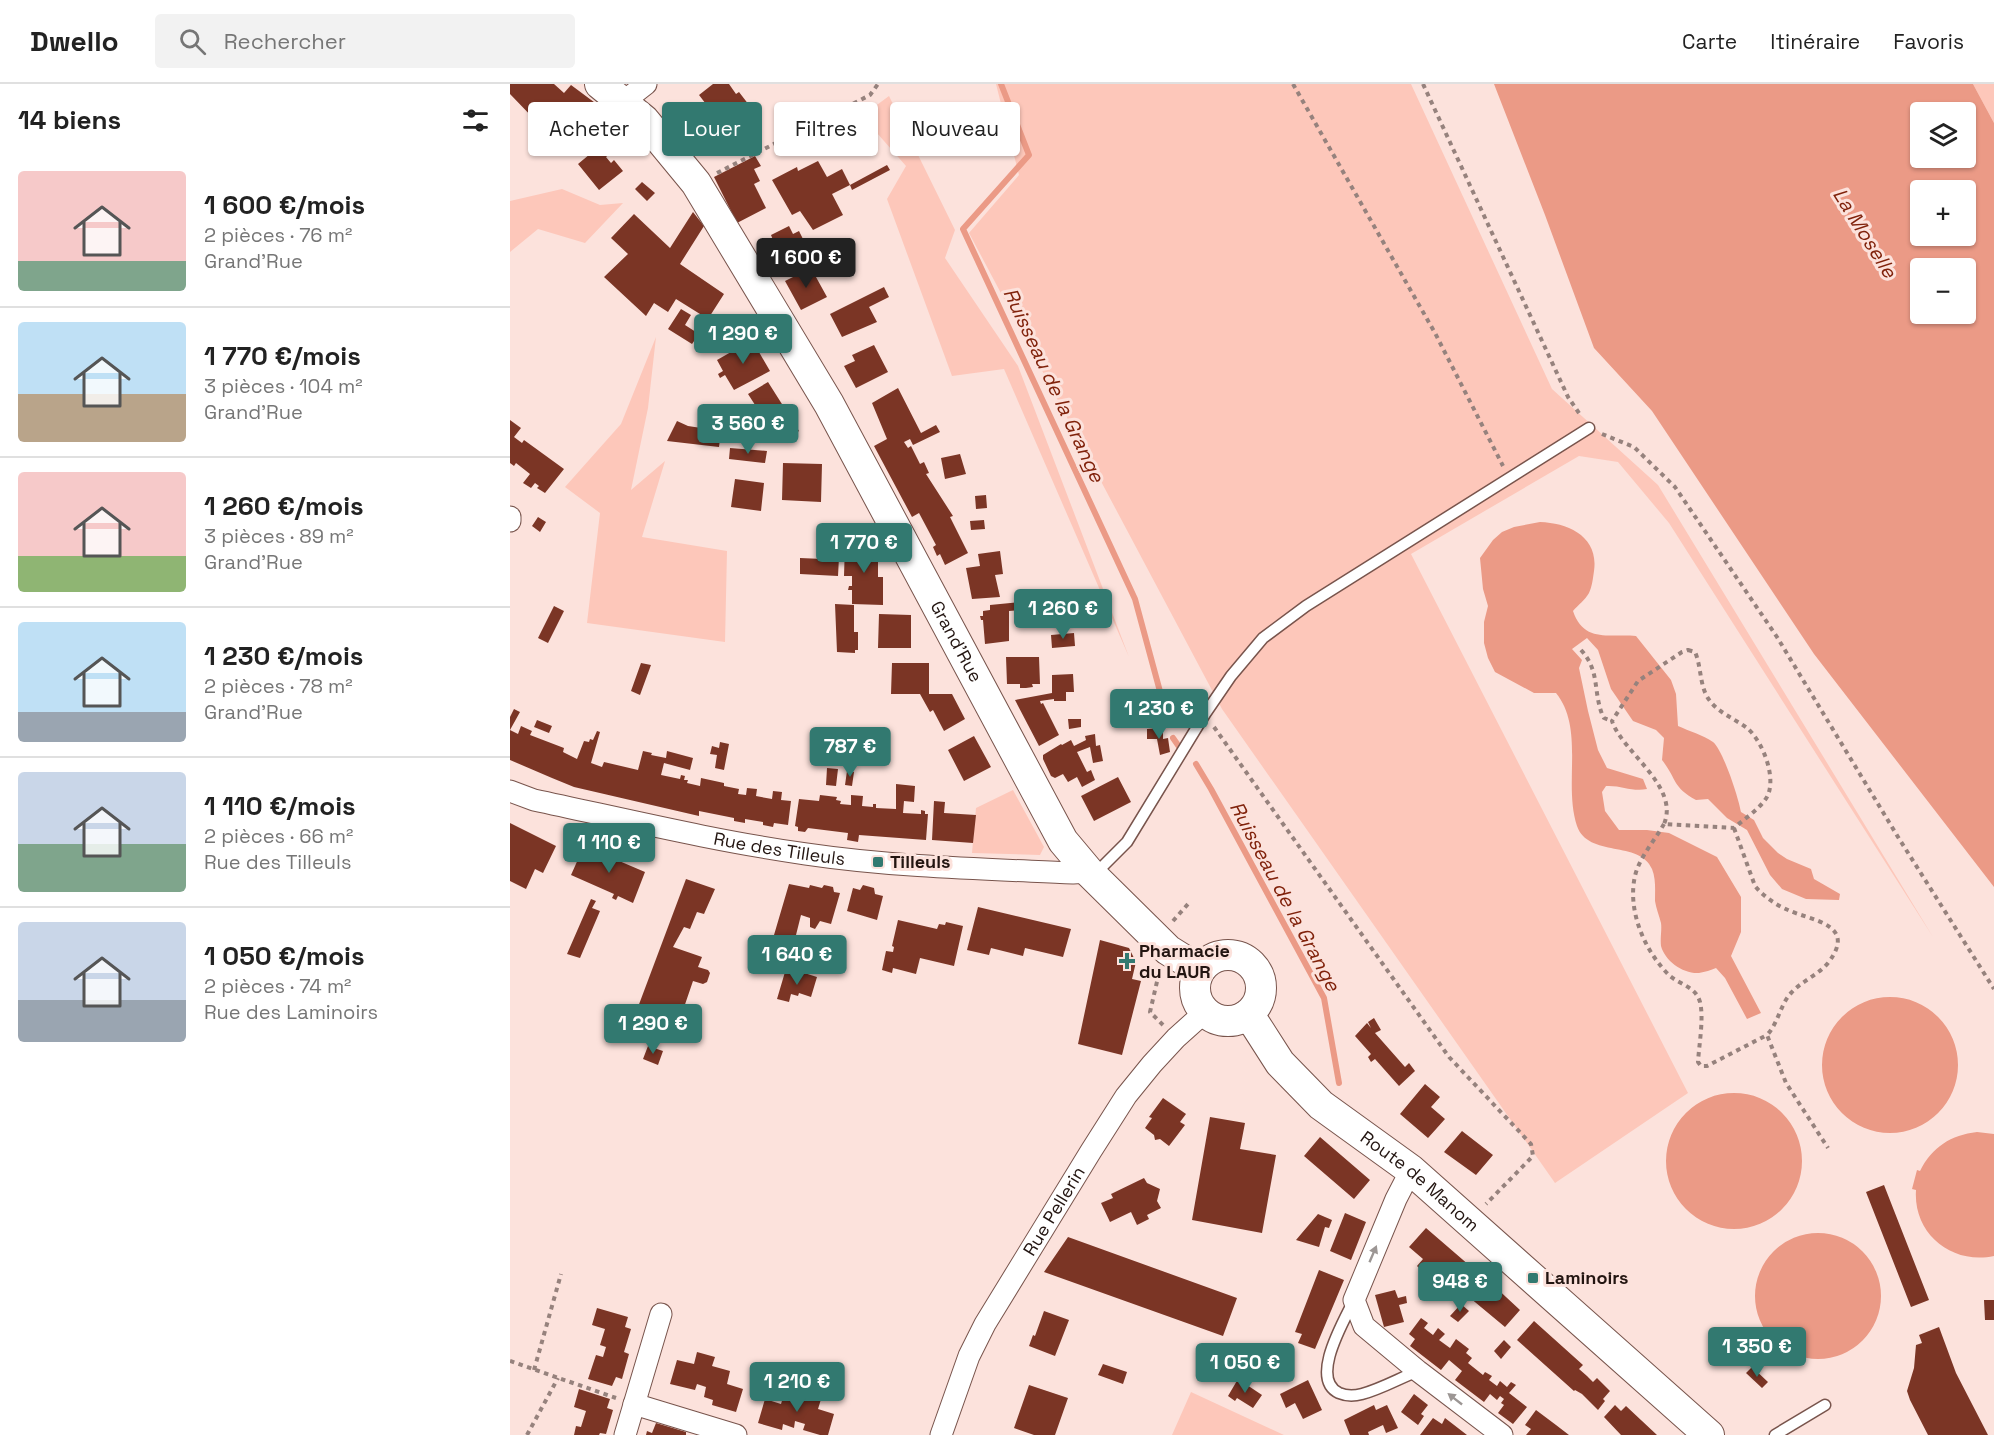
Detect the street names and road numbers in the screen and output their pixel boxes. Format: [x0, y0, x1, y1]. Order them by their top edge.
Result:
street label: Grand'Rue [926, 597, 988, 686]
street label: Rue des Tilleuls [712, 827, 847, 870]
street label: Route de Manom [1356, 1125, 1484, 1236]
street label: Rue Pellerin [1018, 1162, 1090, 1260]

